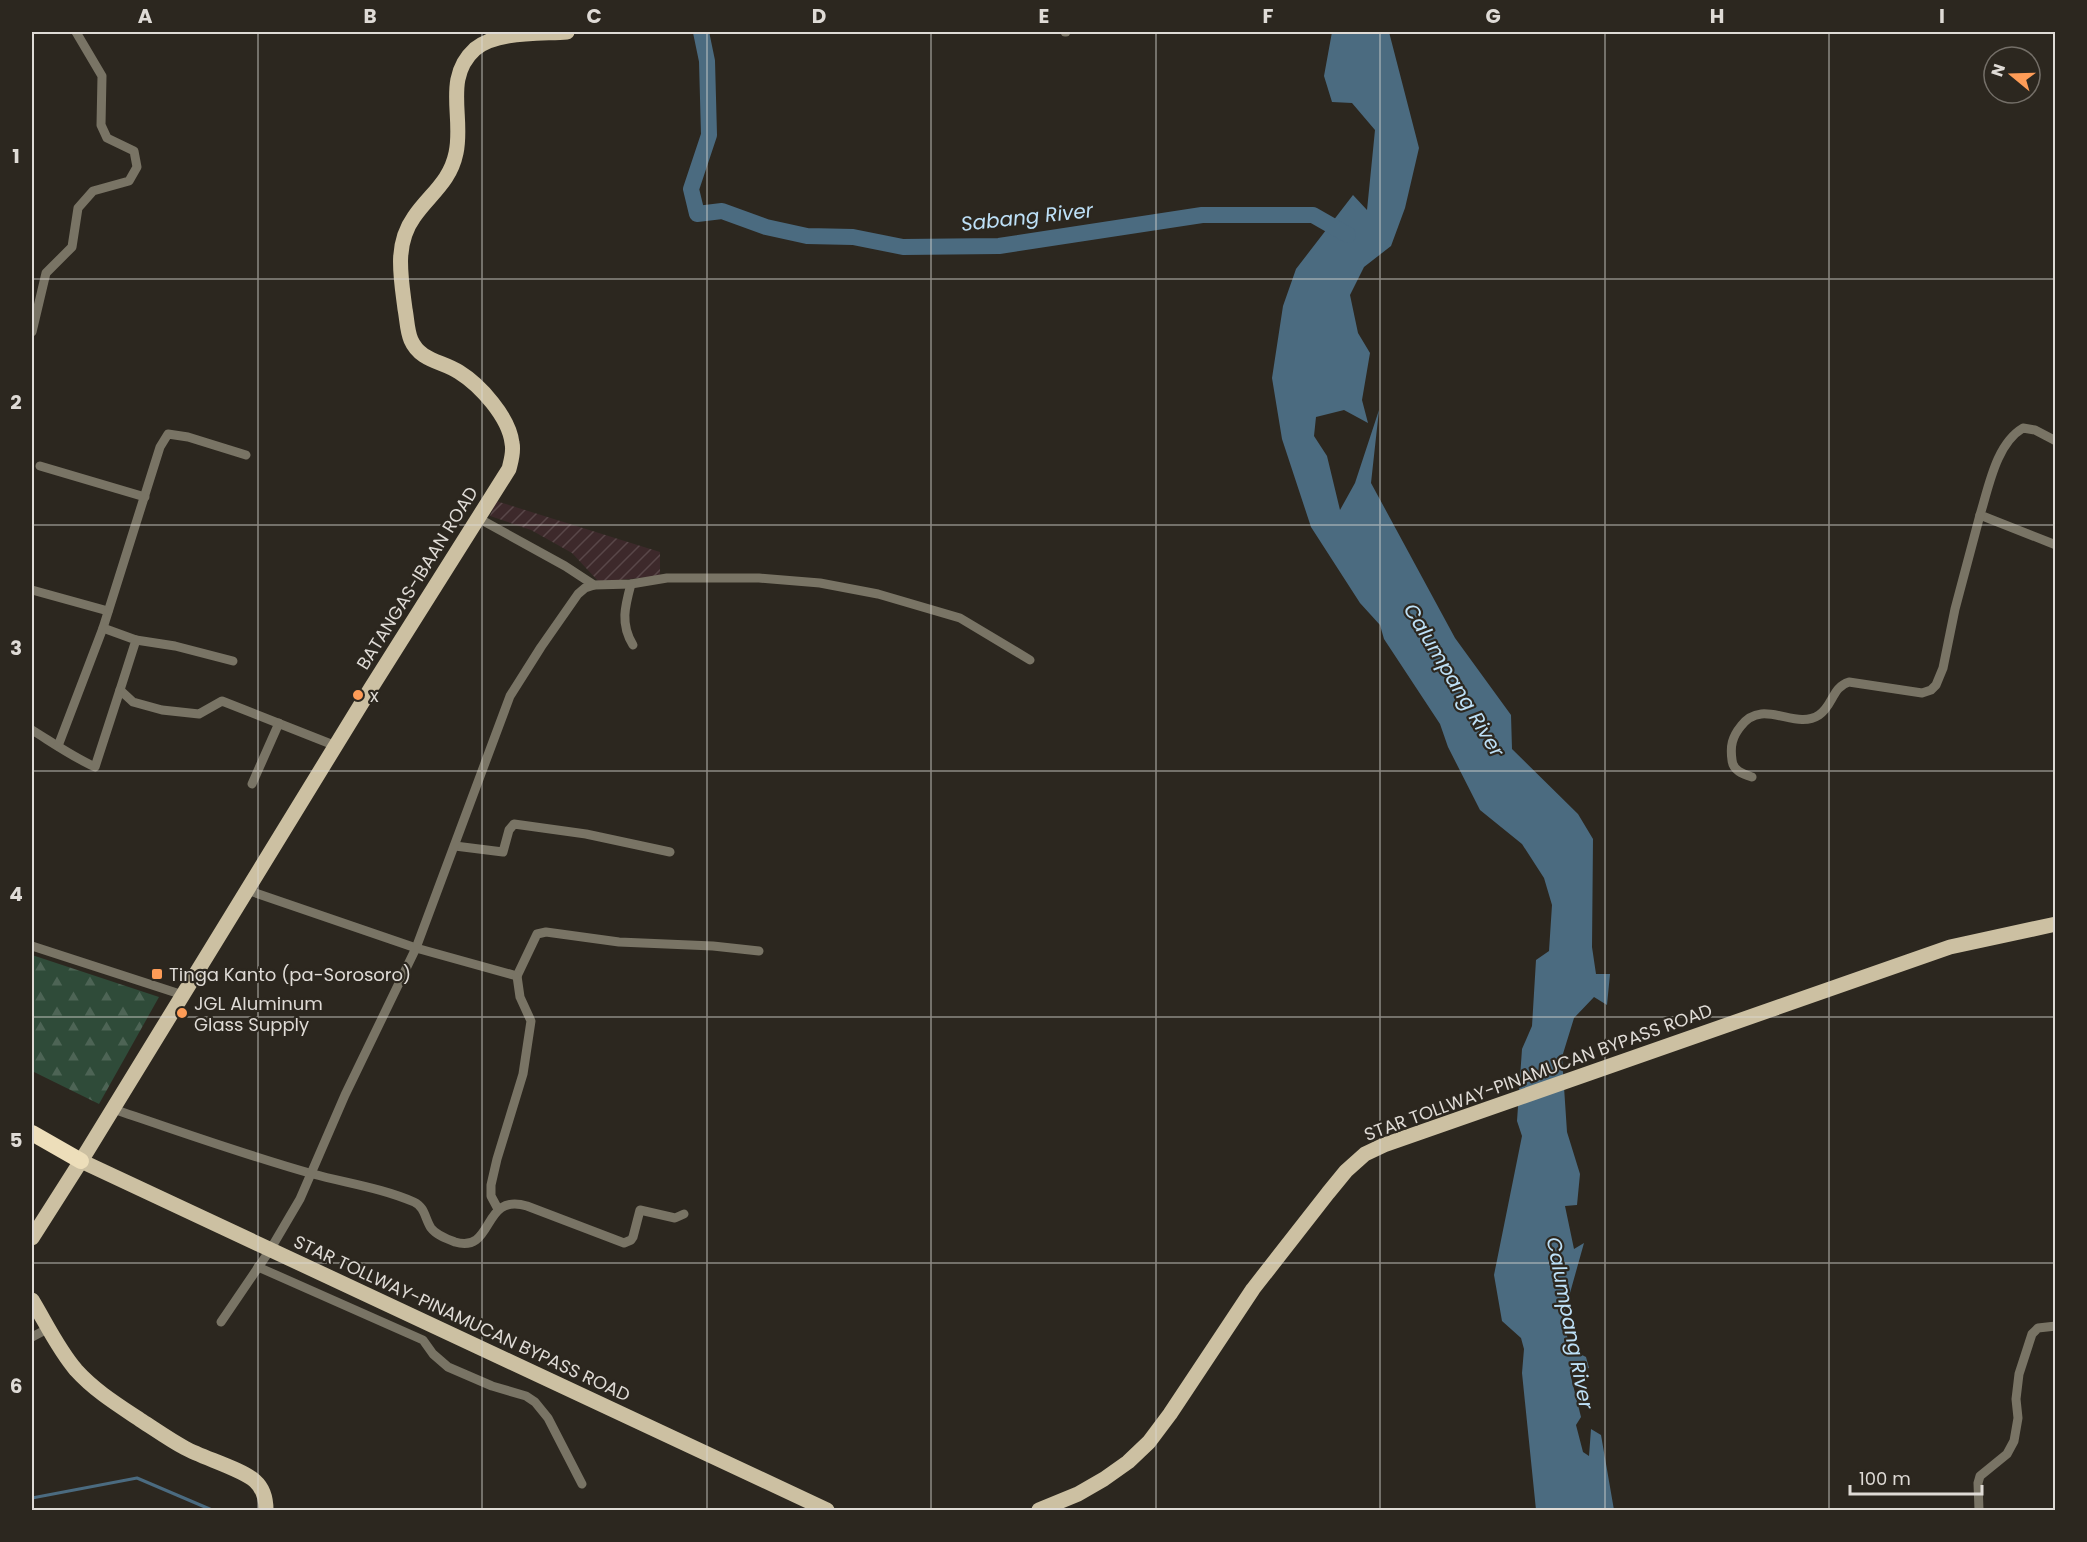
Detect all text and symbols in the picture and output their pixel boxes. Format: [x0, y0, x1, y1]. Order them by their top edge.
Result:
text: A [138, 2, 153, 30]
text: B [363, 2, 377, 30]
text: C [586, 2, 602, 30]
text: D [812, 2, 826, 30]
text: E [1039, 2, 1049, 30]
text: F [1263, 2, 1274, 30]
text: G [1485, 2, 1501, 30]
text: H [1710, 2, 1724, 30]
text: I [1939, 2, 1945, 30]
north arrow [1982, 45, 2042, 105]
text: N [1985, 61, 2011, 80]
text: 1 [12, 142, 20, 170]
water label: Sabang River [960, 196, 1095, 238]
text: 2 [10, 388, 22, 416]
street label: BATANGAS-IBAAN ROAD [350, 482, 484, 674]
water label: Calumpang River [1397, 598, 1511, 763]
text: 3 [10, 634, 22, 662]
place label: x [370, 683, 379, 708]
marker: x [351, 688, 365, 702]
text: 4 [9, 880, 23, 908]
place label: Tinga Kanto (pa-Sorosoro) [169, 962, 411, 987]
marker: Tinga Kanto (pa-Sorosoro) [150, 967, 164, 981]
place label: JGL Aluminum Glass Supply [194, 991, 323, 1037]
street label: STAR TOLLWAY-PINAMUCAN BYPASS ROAD [1361, 997, 1715, 1147]
marker: JGL Aluminum Glass Supply [175, 1006, 189, 1020]
text: 5 [10, 1126, 23, 1154]
street label: STAR TOLLWAY-PINAMUCAN BYPASS ROAD [290, 1229, 634, 1407]
water label: Calumpang River [1540, 1235, 1601, 1412]
text: 6 [10, 1372, 22, 1400]
scale bar [1850, 1458, 1982, 1496]
text: 100 m [1859, 1466, 1911, 1491]

